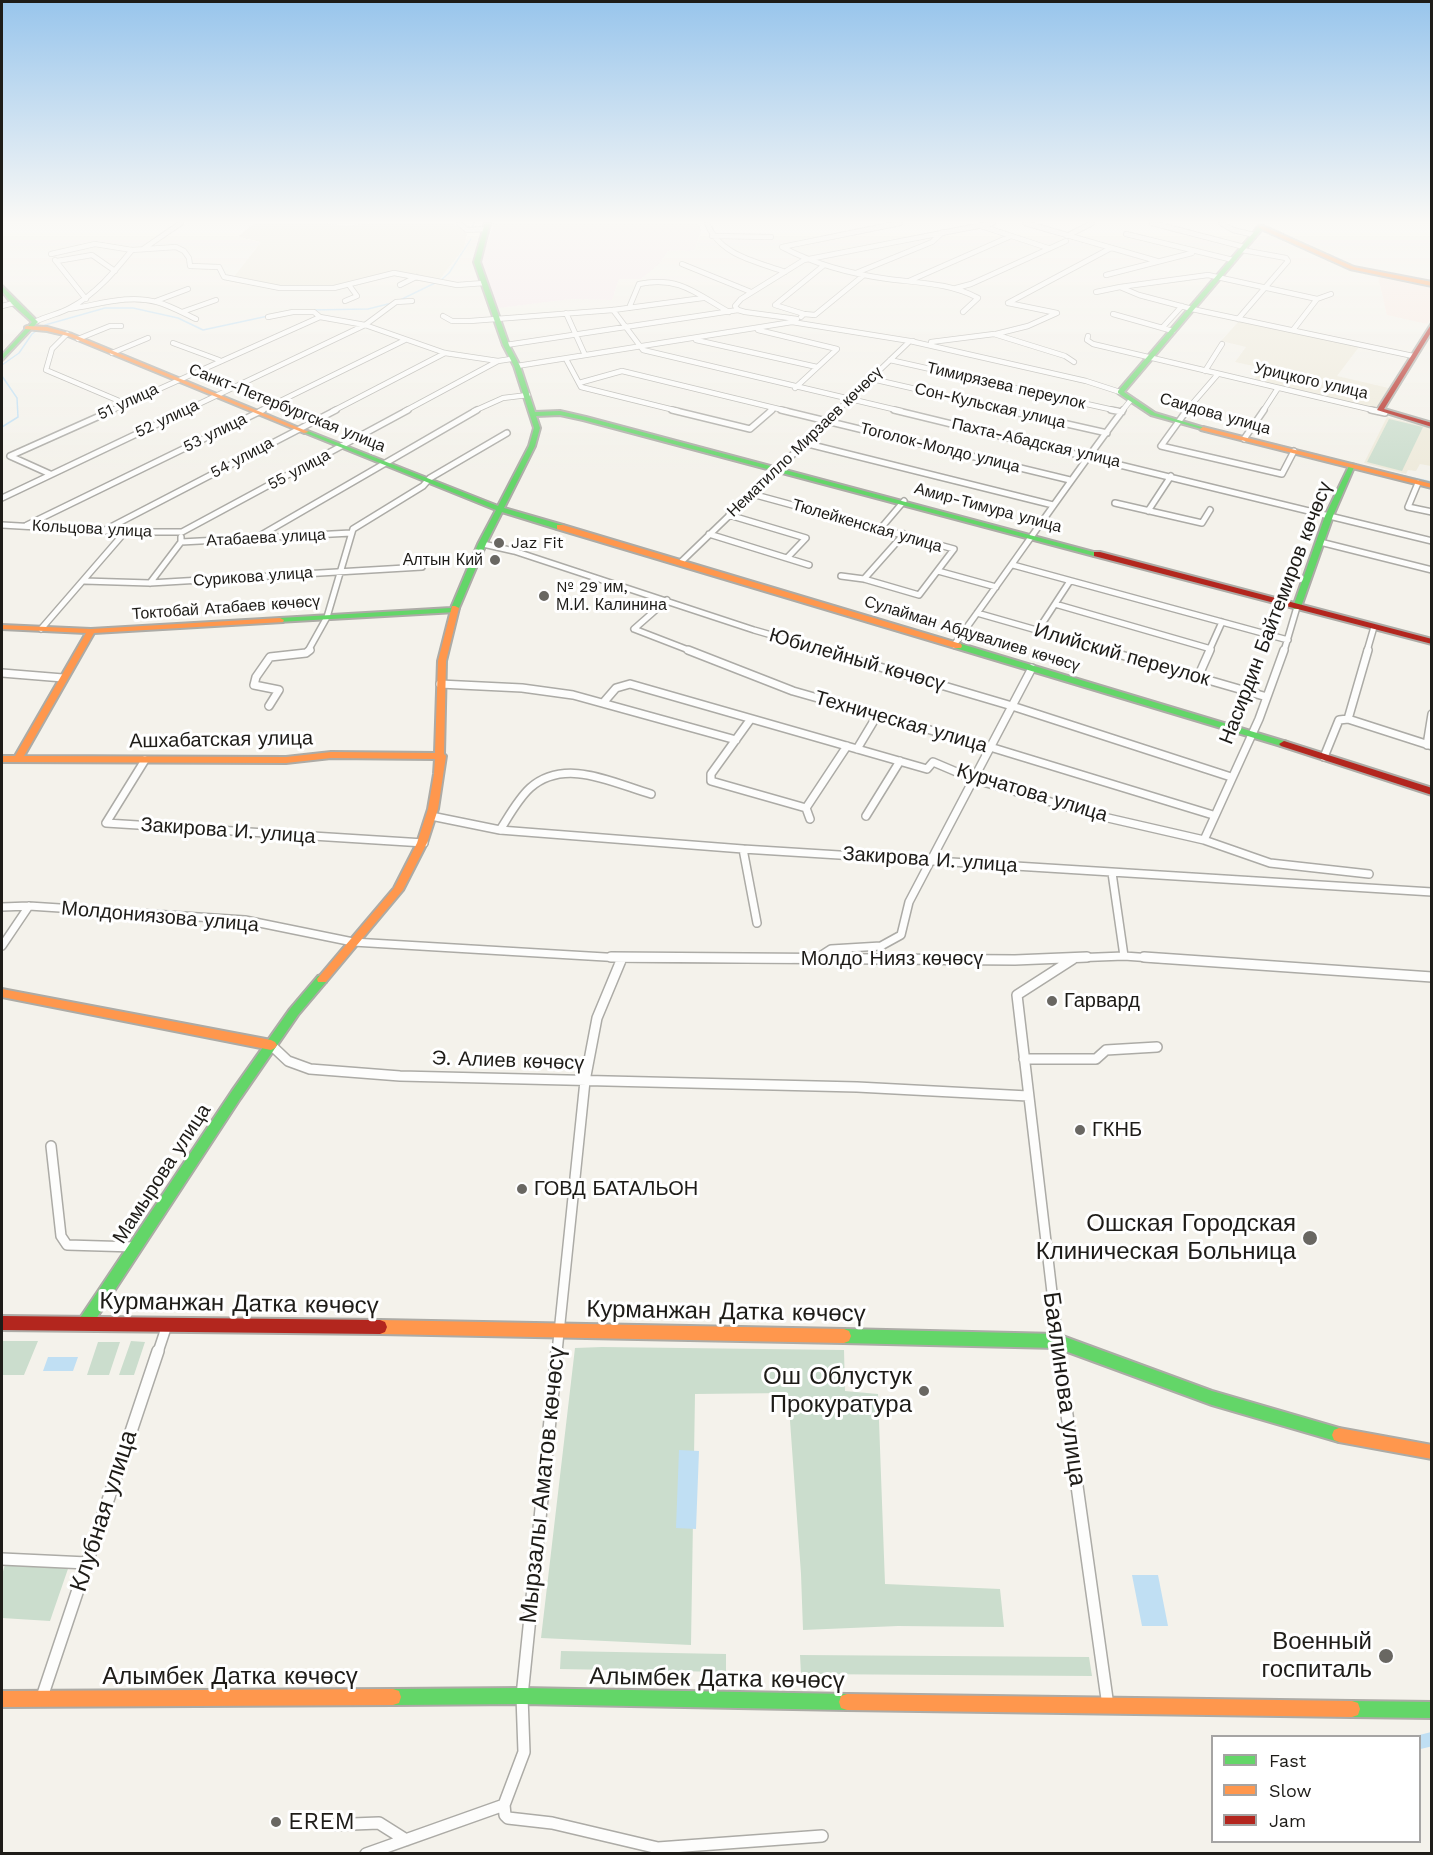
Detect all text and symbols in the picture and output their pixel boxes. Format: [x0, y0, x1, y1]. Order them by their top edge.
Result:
street label: Санкт-Петербургская улица [180, 357, 394, 459]
street label: Тимирязева переулок [919, 357, 1093, 415]
street label: Урицкого улица [1248, 358, 1374, 404]
street label: Нематилло Мирзаев көчөсү [720, 359, 890, 525]
street label: Сон-Кульская улица [909, 378, 1071, 434]
street label: 51 улица [93, 379, 163, 425]
street label: Саидова улица [1155, 388, 1275, 440]
street label: 52 улица [131, 395, 203, 443]
street label: 53 улица [179, 409, 251, 457]
street label: Пахта-Абадская улица [947, 414, 1125, 472]
street label: Тоголок-Молдо улица [853, 418, 1027, 478]
street label: 54 улица [206, 433, 278, 483]
street label: 55 улица [263, 445, 335, 495]
street label: Насирдин Байтемиров көчөсү [1212, 470, 1340, 756]
street label: Амир-Тимура улица [909, 478, 1067, 538]
street label: Тюлейкенская улица [785, 494, 949, 558]
street label: Кольцова улица [28, 516, 156, 542]
street label: Атабаева улица [204, 525, 328, 551]
place label: Jaz Fit [511, 533, 564, 553]
marker: Jaz Fit [492, 536, 506, 550]
place label: Алтын Кий [397, 550, 483, 570]
marker: Алтын Кий [488, 553, 502, 567]
street label: Сурикова улица [189, 563, 317, 591]
place label: № 29 им, М.И. Калинина [556, 577, 673, 615]
marker: № 29 им, М.И. Калинина [537, 589, 551, 603]
street label: Сулайман Абдувалиев көчөсү [858, 591, 1086, 677]
street label: Токтобай Атабаев көчөсү [126, 592, 326, 624]
street label: Илийский переулок [1024, 616, 1220, 694]
street label: Юбилейный көчөсү [761, 622, 953, 698]
street label: Техническая улица [807, 685, 995, 759]
street label: Ашхабатская улица [125, 726, 317, 754]
street label: Курчатова улица [948, 757, 1116, 829]
street label: Закирова И. улица [134, 813, 322, 849]
street label: Закирова И. улица [836, 842, 1024, 878]
street label: Молдониязова улица [54, 896, 266, 938]
street label: Молдо Нияз көчөсү [796, 947, 988, 971]
place label: Гарвард [1064, 989, 1144, 1013]
marker: Гарвард [1045, 994, 1059, 1008]
street label: Э. Алиев көчөсү [430, 1046, 586, 1076]
street label: Мамырова улица [106, 1097, 218, 1251]
place label: ГКНБ [1092, 1118, 1144, 1142]
marker: ГКНБ [1073, 1123, 1087, 1137]
place label: ГОВД БАТАЛЬОН [534, 1177, 697, 1201]
marker: ГОВД БАТАЛЬОН [515, 1182, 529, 1196]
place label: Ошская Городская Клиническая Больница [1017, 1210, 1296, 1266]
marker: Ошская Городская Клиническая Больница [1301, 1229, 1319, 1247]
street label: Баялинова улица [1035, 1284, 1093, 1494]
street label: Курманжан Датка көчөсү [90, 1287, 388, 1321]
street label: Курманжан Датка көчөсү [577, 1295, 875, 1329]
street label: Мырзалы Аматов көчөсү [514, 1340, 572, 1630]
place label: Ош Облустук Прокуратура [757, 1363, 912, 1419]
marker: Ош Облустук Прокуратура [917, 1384, 931, 1398]
street label: Клубная улица [63, 1422, 145, 1600]
place label: Военный госпиталь [1253, 1628, 1372, 1684]
marker: Военный госпиталь [1377, 1647, 1395, 1665]
street label: Алымбек Датка көчөсү [582, 1662, 852, 1696]
street label: Алымбек Датка көчөсү [95, 1663, 365, 1691]
legend [1211, 1735, 1421, 1843]
text: Fast [1269, 1750, 1306, 1771]
text: Slow [1269, 1780, 1312, 1801]
place label: EREM [288, 1808, 355, 1836]
text: Jam [1269, 1810, 1306, 1831]
marker: EREM [269, 1815, 283, 1829]

